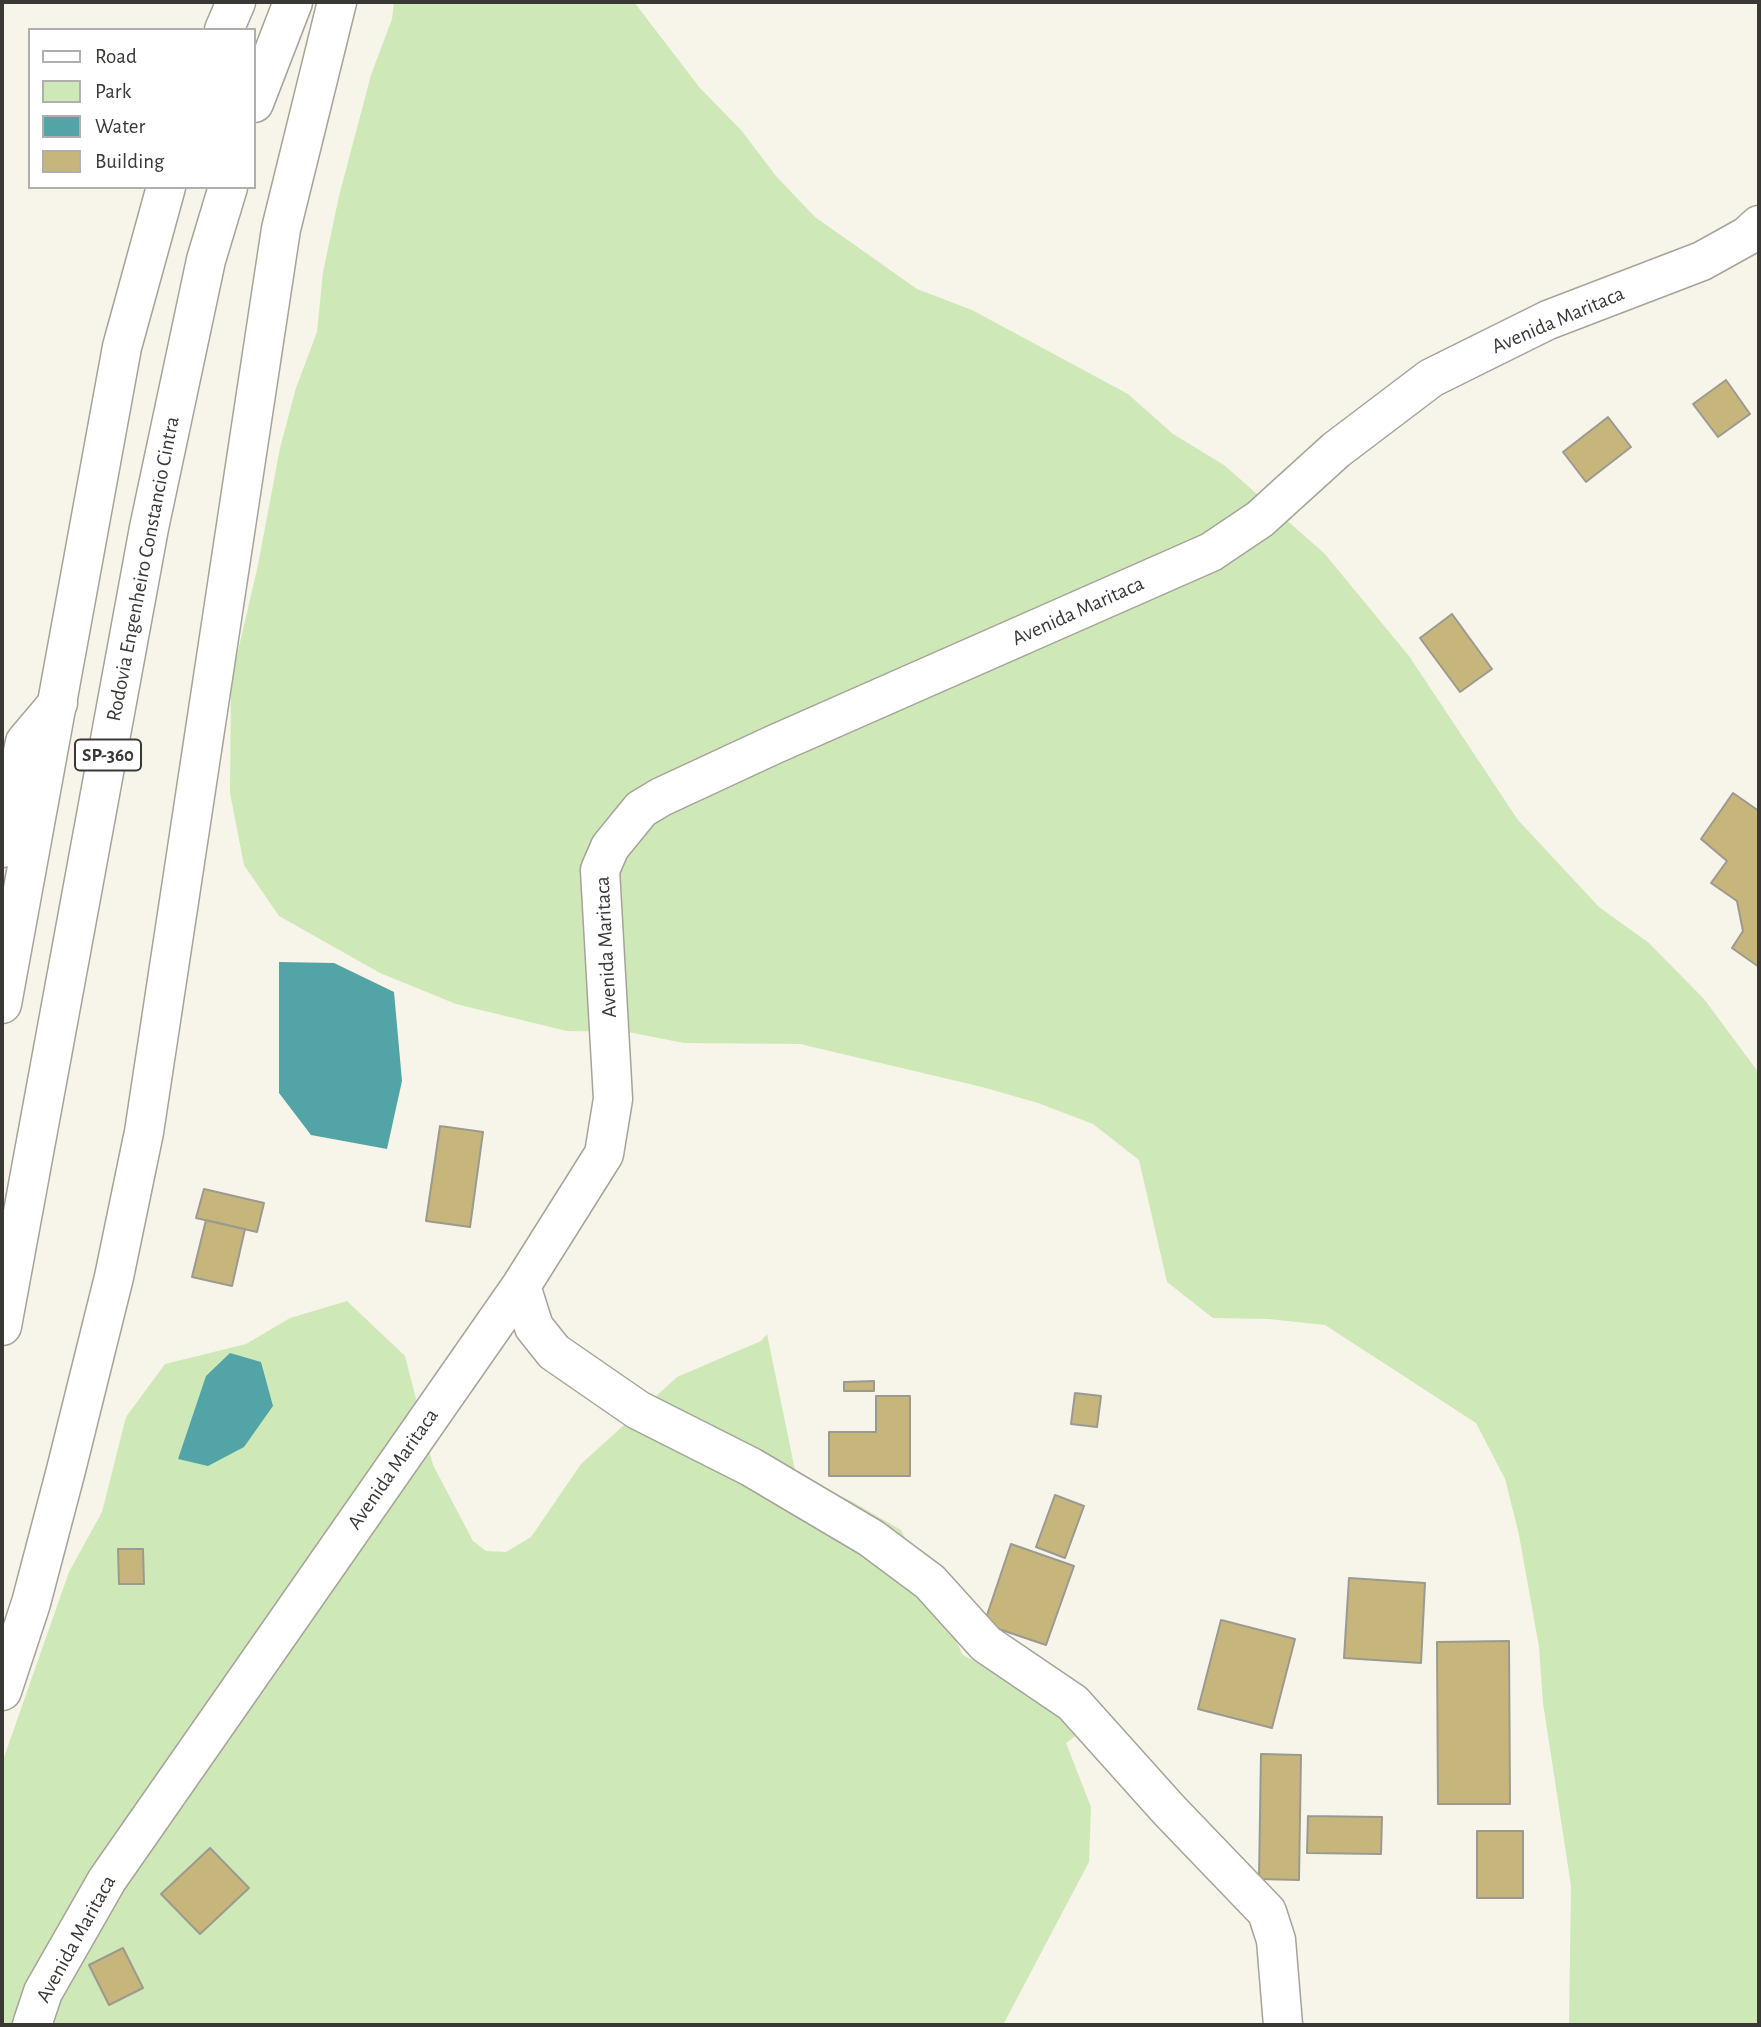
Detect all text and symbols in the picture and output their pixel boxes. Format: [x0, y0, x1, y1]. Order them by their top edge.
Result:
legend [28, 28, 256, 189]
text: Road [95, 46, 137, 67]
text: Park [95, 81, 131, 102]
text: Water [95, 116, 145, 137]
text: Building [95, 151, 164, 172]
street label: Avenida Maritaca [1488, 281, 1628, 359]
street label: Rodovia Engenheiro Constancio Cintra [101, 414, 185, 724]
street label: Avenida Maritaca [1008, 571, 1148, 651]
road number: SP-360 [75, 740, 141, 770]
street label: Avenida Maritaca [590, 876, 622, 1018]
street label: Avenida Maritaca [342, 1404, 444, 1534]
street label: Avenida Maritaca [31, 1871, 121, 2007]

